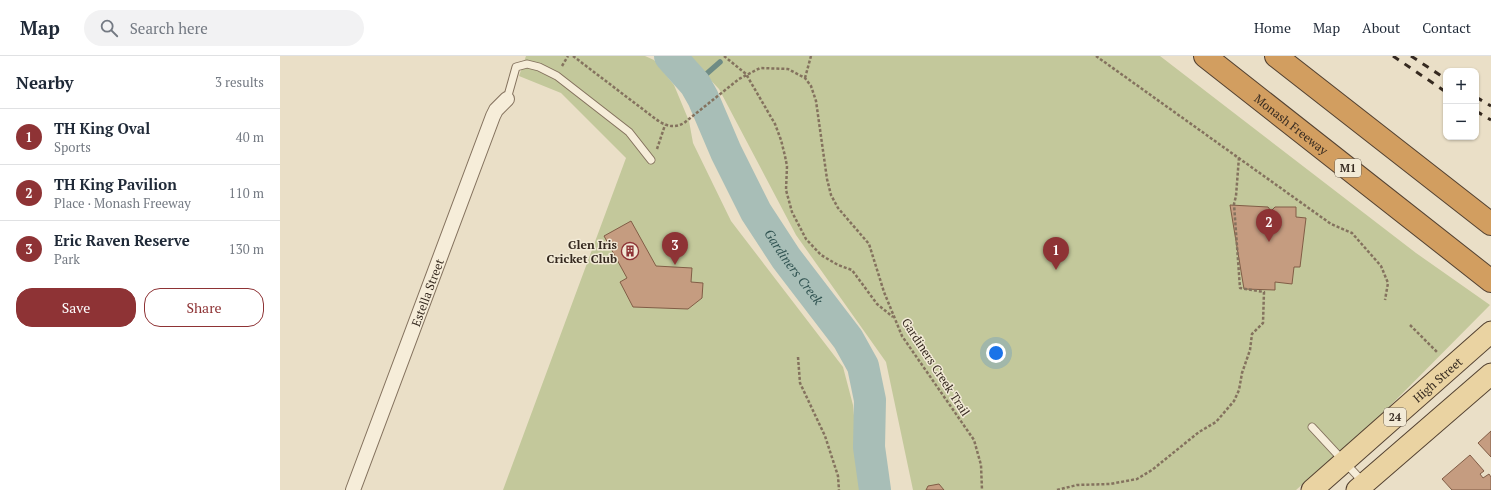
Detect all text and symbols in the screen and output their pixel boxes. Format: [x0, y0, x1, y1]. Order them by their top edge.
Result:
search box [84, 10, 364, 46]
text: Map [20, 15, 60, 40]
icon: search [98, 17, 120, 39]
text: Search here [130, 18, 208, 38]
text: Home [1254, 18, 1291, 37]
text: Map [1313, 18, 1340, 37]
text: About [1362, 18, 1400, 37]
text: Contact [1422, 18, 1471, 37]
map controls [1443, 68, 1479, 140]
button: + [1443, 68, 1479, 104]
text: Nearby [16, 71, 74, 94]
text: 3 results [215, 73, 264, 91]
street label: Monash Freeway [1252, 90, 1332, 158]
button: − [1443, 104, 1479, 140]
text: TH King Oval [54, 118, 150, 138]
text: 1 [25, 128, 33, 146]
text: 40 m [236, 128, 264, 146]
text: Sports [54, 138, 91, 156]
road number: M1 [1335, 159, 1361, 177]
text: TH King Pavilion [54, 174, 177, 194]
text: 2 [25, 184, 33, 202]
text: 110 m [229, 184, 264, 202]
text: Place · Monash Freeway [54, 194, 191, 212]
pin: 2 [1256, 209, 1282, 242]
water label: Gardiners Creek [760, 225, 828, 309]
text: Eric Raven Reserve [54, 230, 190, 250]
pin: 3 [662, 232, 688, 265]
place label: Glen Iris Cricket Club [547, 237, 618, 266]
pin: 1 [1043, 237, 1069, 270]
text: 3 [25, 240, 33, 258]
text: 130 m [229, 240, 264, 258]
building icon: Glen Iris Cricket Club [620, 241, 640, 261]
text: Park [54, 250, 80, 268]
street label: Estella Street [408, 256, 447, 328]
button: Save [16, 288, 136, 327]
button: Share [144, 288, 264, 327]
street label: Gardiners Creek Trail [899, 315, 973, 419]
your location [986, 343, 1006, 363]
street label: High Street [1409, 353, 1465, 405]
road number: 24 [1384, 408, 1406, 426]

